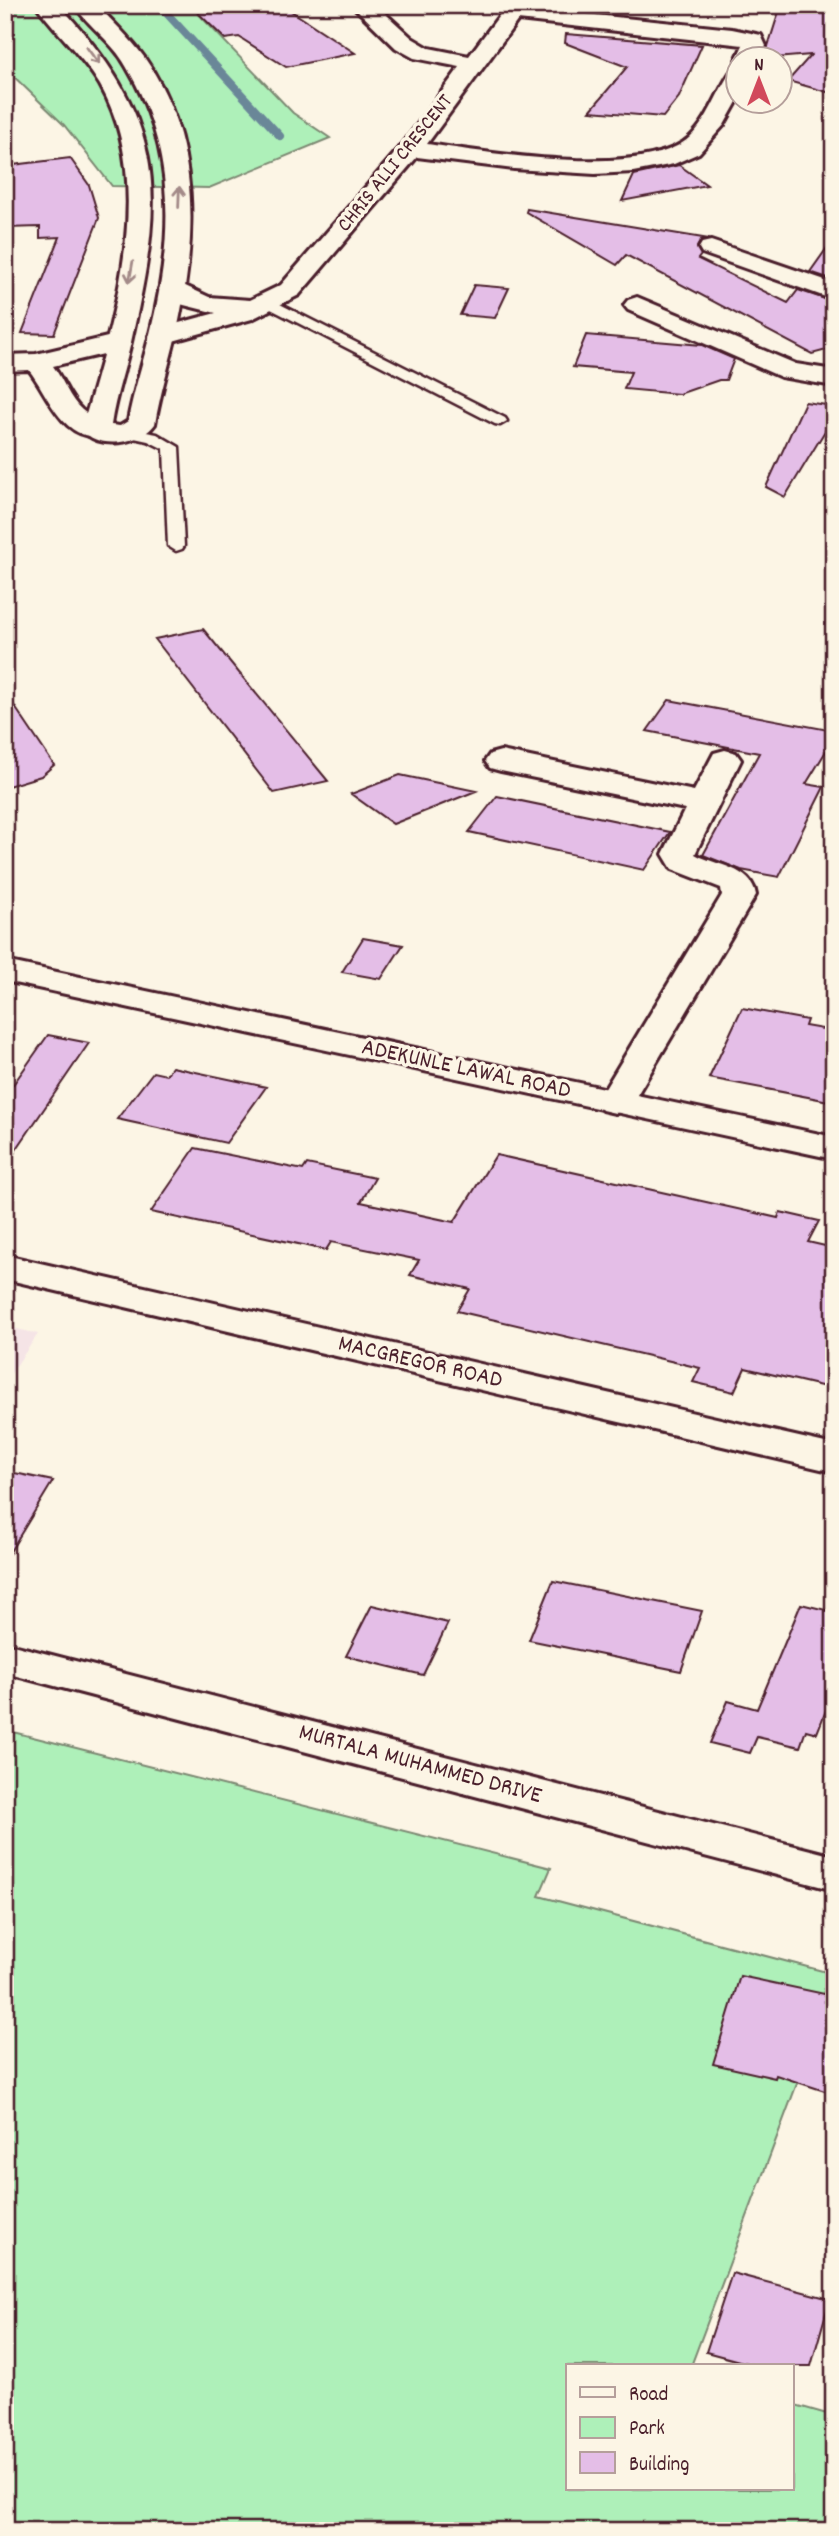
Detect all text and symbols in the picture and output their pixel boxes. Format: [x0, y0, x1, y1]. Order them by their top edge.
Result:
one-way arrow [85, 46, 100, 65]
north arrow [724, 46, 794, 116]
text: N [754, 53, 764, 80]
street label: CHRIS ALLI CRESCENT [331, 88, 462, 239]
one-way arrow [173, 186, 186, 209]
one-way arrow [124, 260, 137, 283]
street label: ADEKUNLE LAWAL ROAD [358, 1031, 574, 1109]
street label: MACGREGOR ROAD [334, 1328, 506, 1398]
street label: MURTALA MUHAMMED DRIVE [295, 1716, 545, 1814]
legend [566, 2364, 794, 2490]
text: Road [629, 2381, 668, 2411]
text: Park [629, 2415, 665, 2445]
text: Building [629, 2451, 689, 2481]

